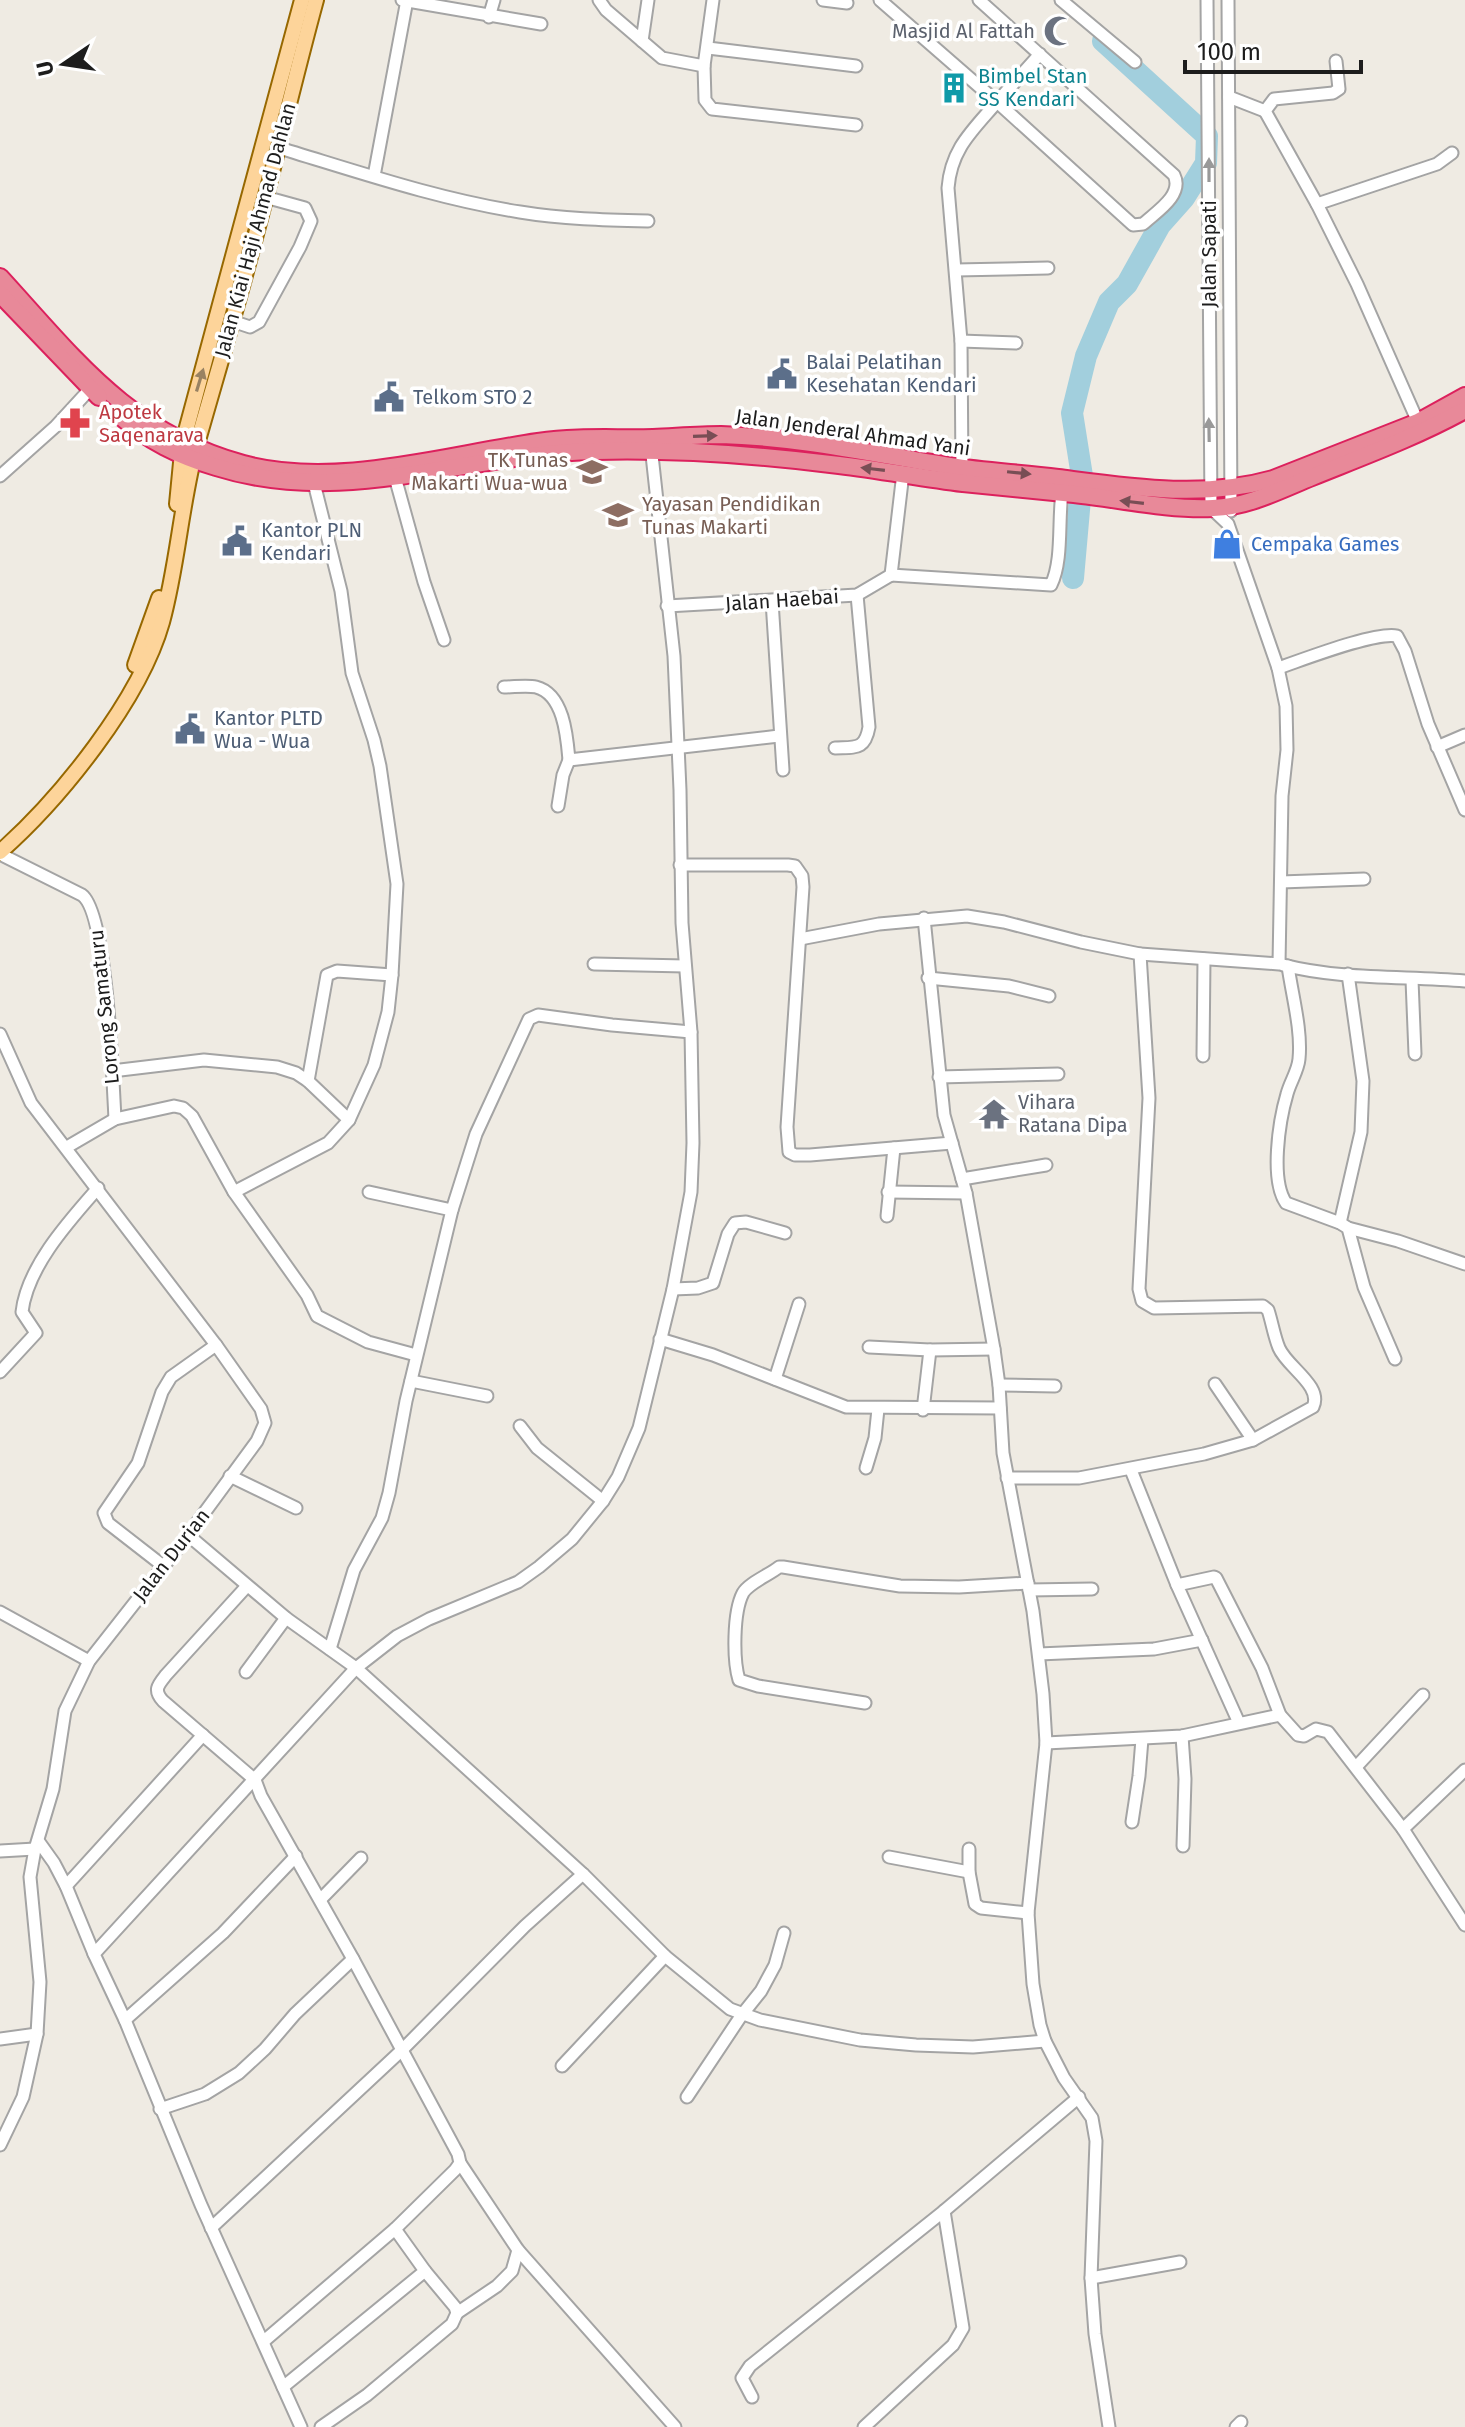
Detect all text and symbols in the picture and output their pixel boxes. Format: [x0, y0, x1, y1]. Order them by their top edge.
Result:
mosque icon: Masjid Al Fattah [1042, 14, 1076, 48]
place label: Masjid Al Fattah [892, 19, 1035, 43]
north arrow [24, 24, 104, 104]
scale bar [1185, 24, 1361, 74]
text: 100 m [1197, 38, 1261, 66]
text: U [30, 58, 60, 78]
place label: Bimbel Stan SS Kendari [978, 64, 1087, 111]
building icon: Bimbel Stan SS Kendari [937, 71, 971, 105]
street label: Jalan Kiai Haji Ahmad Dahlan [209, 100, 301, 360]
one-way arrow [1203, 157, 1215, 182]
street label: Jalan Sapati [1197, 200, 1221, 308]
place label: Balai Pelatihan Kesehatan Kendari [806, 350, 977, 397]
public building icon: Balai Pelatihan Kesehatan Kendari [765, 357, 799, 391]
one-way arrow [194, 368, 207, 392]
public building icon: Telkom STO 2 [372, 380, 406, 414]
place label: Telkom STO 2 [413, 385, 532, 409]
place label: Apotek Saqenarava [99, 400, 204, 447]
street label: Jalan Jenderal Ahmad Yani [734, 404, 972, 460]
pharmacy icon: Apotek Saqenarava [58, 406, 92, 440]
one-way arrow [1203, 417, 1215, 442]
one-way arrow [693, 429, 718, 442]
place label: TK Tunas Makarti Wua-wua [411, 448, 568, 495]
school or university icon: TK Tunas Makarti Wua-wua [575, 455, 609, 489]
one-way arrow [860, 462, 885, 475]
one-way arrow [1007, 467, 1032, 480]
place label: Yayasan Pendidikan Tunas Makarti [642, 492, 821, 539]
one-way arrow [1119, 495, 1144, 508]
school or university icon: Yayasan Pendidikan Tunas Makarti [601, 498, 635, 532]
place label: Kantor PLN Kendari [261, 518, 362, 565]
public building icon: Kantor PLN Kendari [220, 524, 254, 558]
shop icon: Cempaka Games [1210, 527, 1244, 561]
place label: Cempaka Games [1251, 532, 1399, 556]
street label: Jalan Haebai [724, 584, 840, 616]
place label: Kantor PLTD Wua - Wua [214, 706, 323, 753]
public building icon: Kantor PLTD Wua - Wua [173, 712, 207, 746]
street label: Lorong Samaturu [84, 928, 124, 1086]
place label: Vihara Ratana Dipa [1018, 1090, 1128, 1137]
temple icon: Vihara Ratana Dipa [977, 1097, 1011, 1131]
street label: Jalan Durian [127, 1504, 215, 1606]

